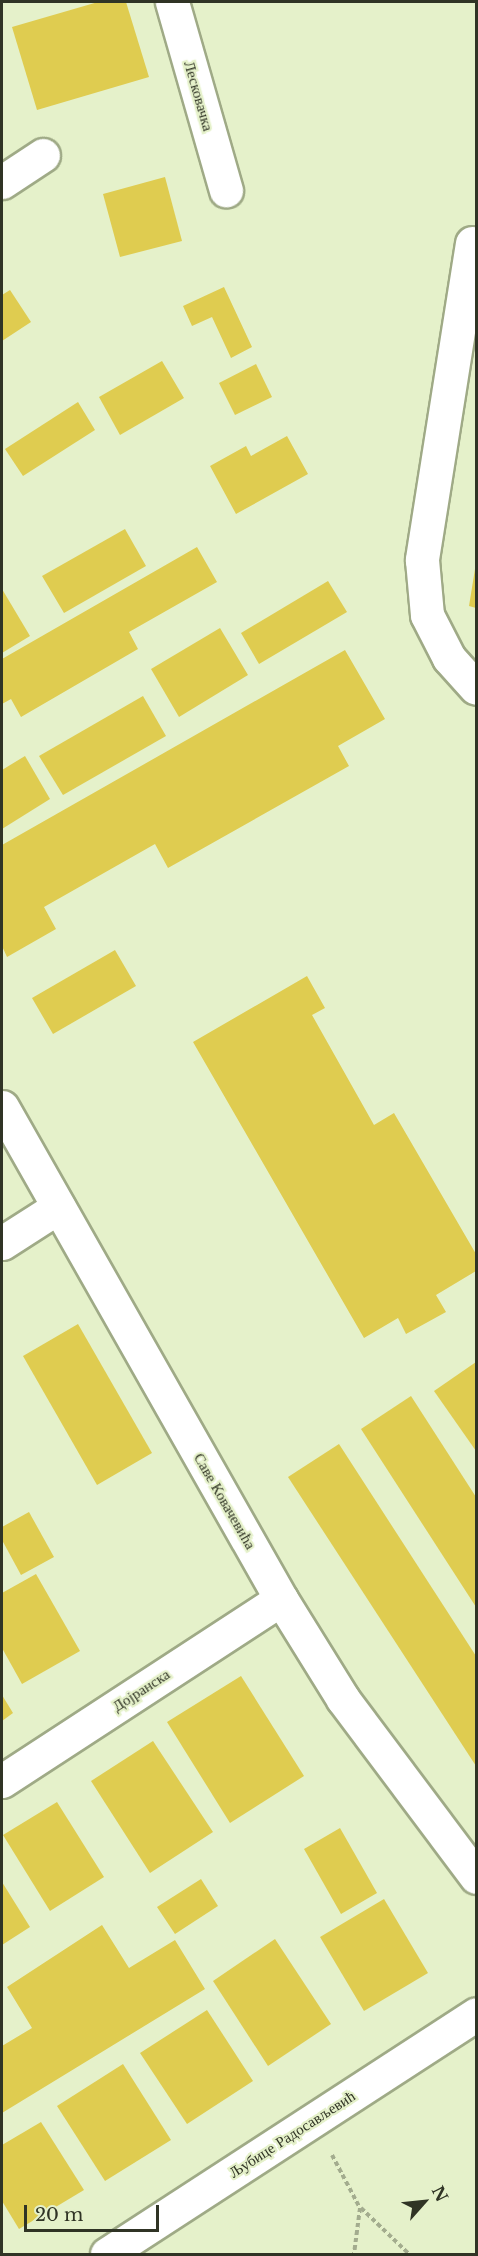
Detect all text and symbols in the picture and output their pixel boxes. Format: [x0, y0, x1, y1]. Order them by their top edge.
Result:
street label: Лесковачка [180, 59, 218, 133]
street label: Саве Ковачевића [190, 1450, 260, 1552]
street label: Дојранска [109, 1665, 173, 1715]
street label: Љубице Радосављевић [226, 2087, 358, 2181]
north arrow [394, 2172, 454, 2232]
text: N [428, 2183, 452, 2205]
scale bar [27, 2193, 162, 2231]
text: 20 m [35, 2204, 83, 2226]

